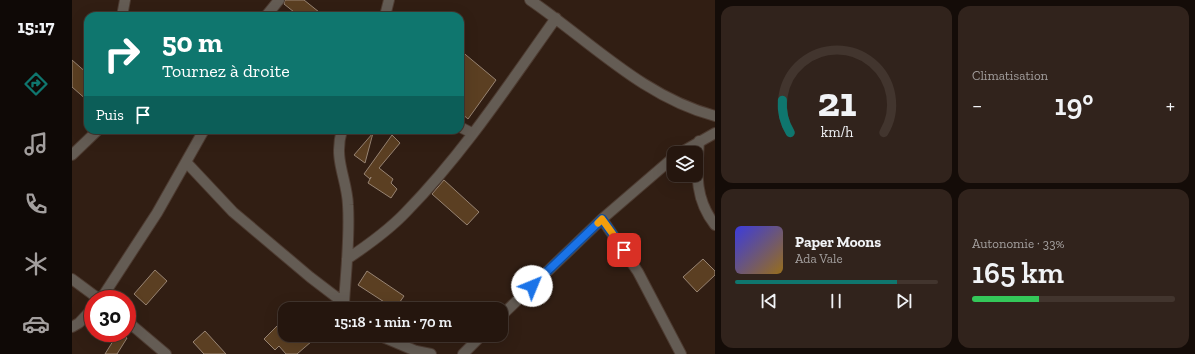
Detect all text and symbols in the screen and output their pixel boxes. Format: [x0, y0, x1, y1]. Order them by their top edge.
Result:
text: 15:17 [18, 16, 54, 38]
text: 50 m [162, 26, 223, 59]
icon: right [96, 28, 148, 80]
text: Tournez à droite [162, 60, 290, 82]
text: Climatisation [972, 68, 1048, 83]
icon: directions [22, 70, 50, 98]
text: 21 [817, 76, 856, 126]
text: 19° [1055, 87, 1093, 123]
text: − [972, 92, 982, 119]
text: + [1166, 92, 1175, 119]
icon: arrive [132, 104, 154, 126]
text: Puis [96, 106, 124, 124]
text: km/h [820, 123, 853, 140]
icon: music [22, 130, 50, 158]
map controls [667, 146, 703, 182]
button: layers [667, 146, 703, 182]
icon: phone [22, 190, 50, 218]
pin [607, 233, 641, 267]
text: Paper Moons [795, 233, 881, 251]
text: Autonomie · 33% [972, 236, 1064, 251]
icon: arrive [613, 239, 635, 261]
icon: climate [22, 250, 50, 278]
text: Ada Vale [795, 251, 843, 266]
text: 165 km [972, 255, 1064, 291]
position arrow [511, 265, 553, 307]
speed limit sign: 30 [84, 290, 136, 342]
icon: previous [758, 290, 780, 312]
icon: pause [825, 290, 847, 312]
icon: next [893, 290, 915, 312]
icon: car [22, 310, 50, 338]
text: 15:18 · 1 min · 70 m [334, 313, 452, 331]

